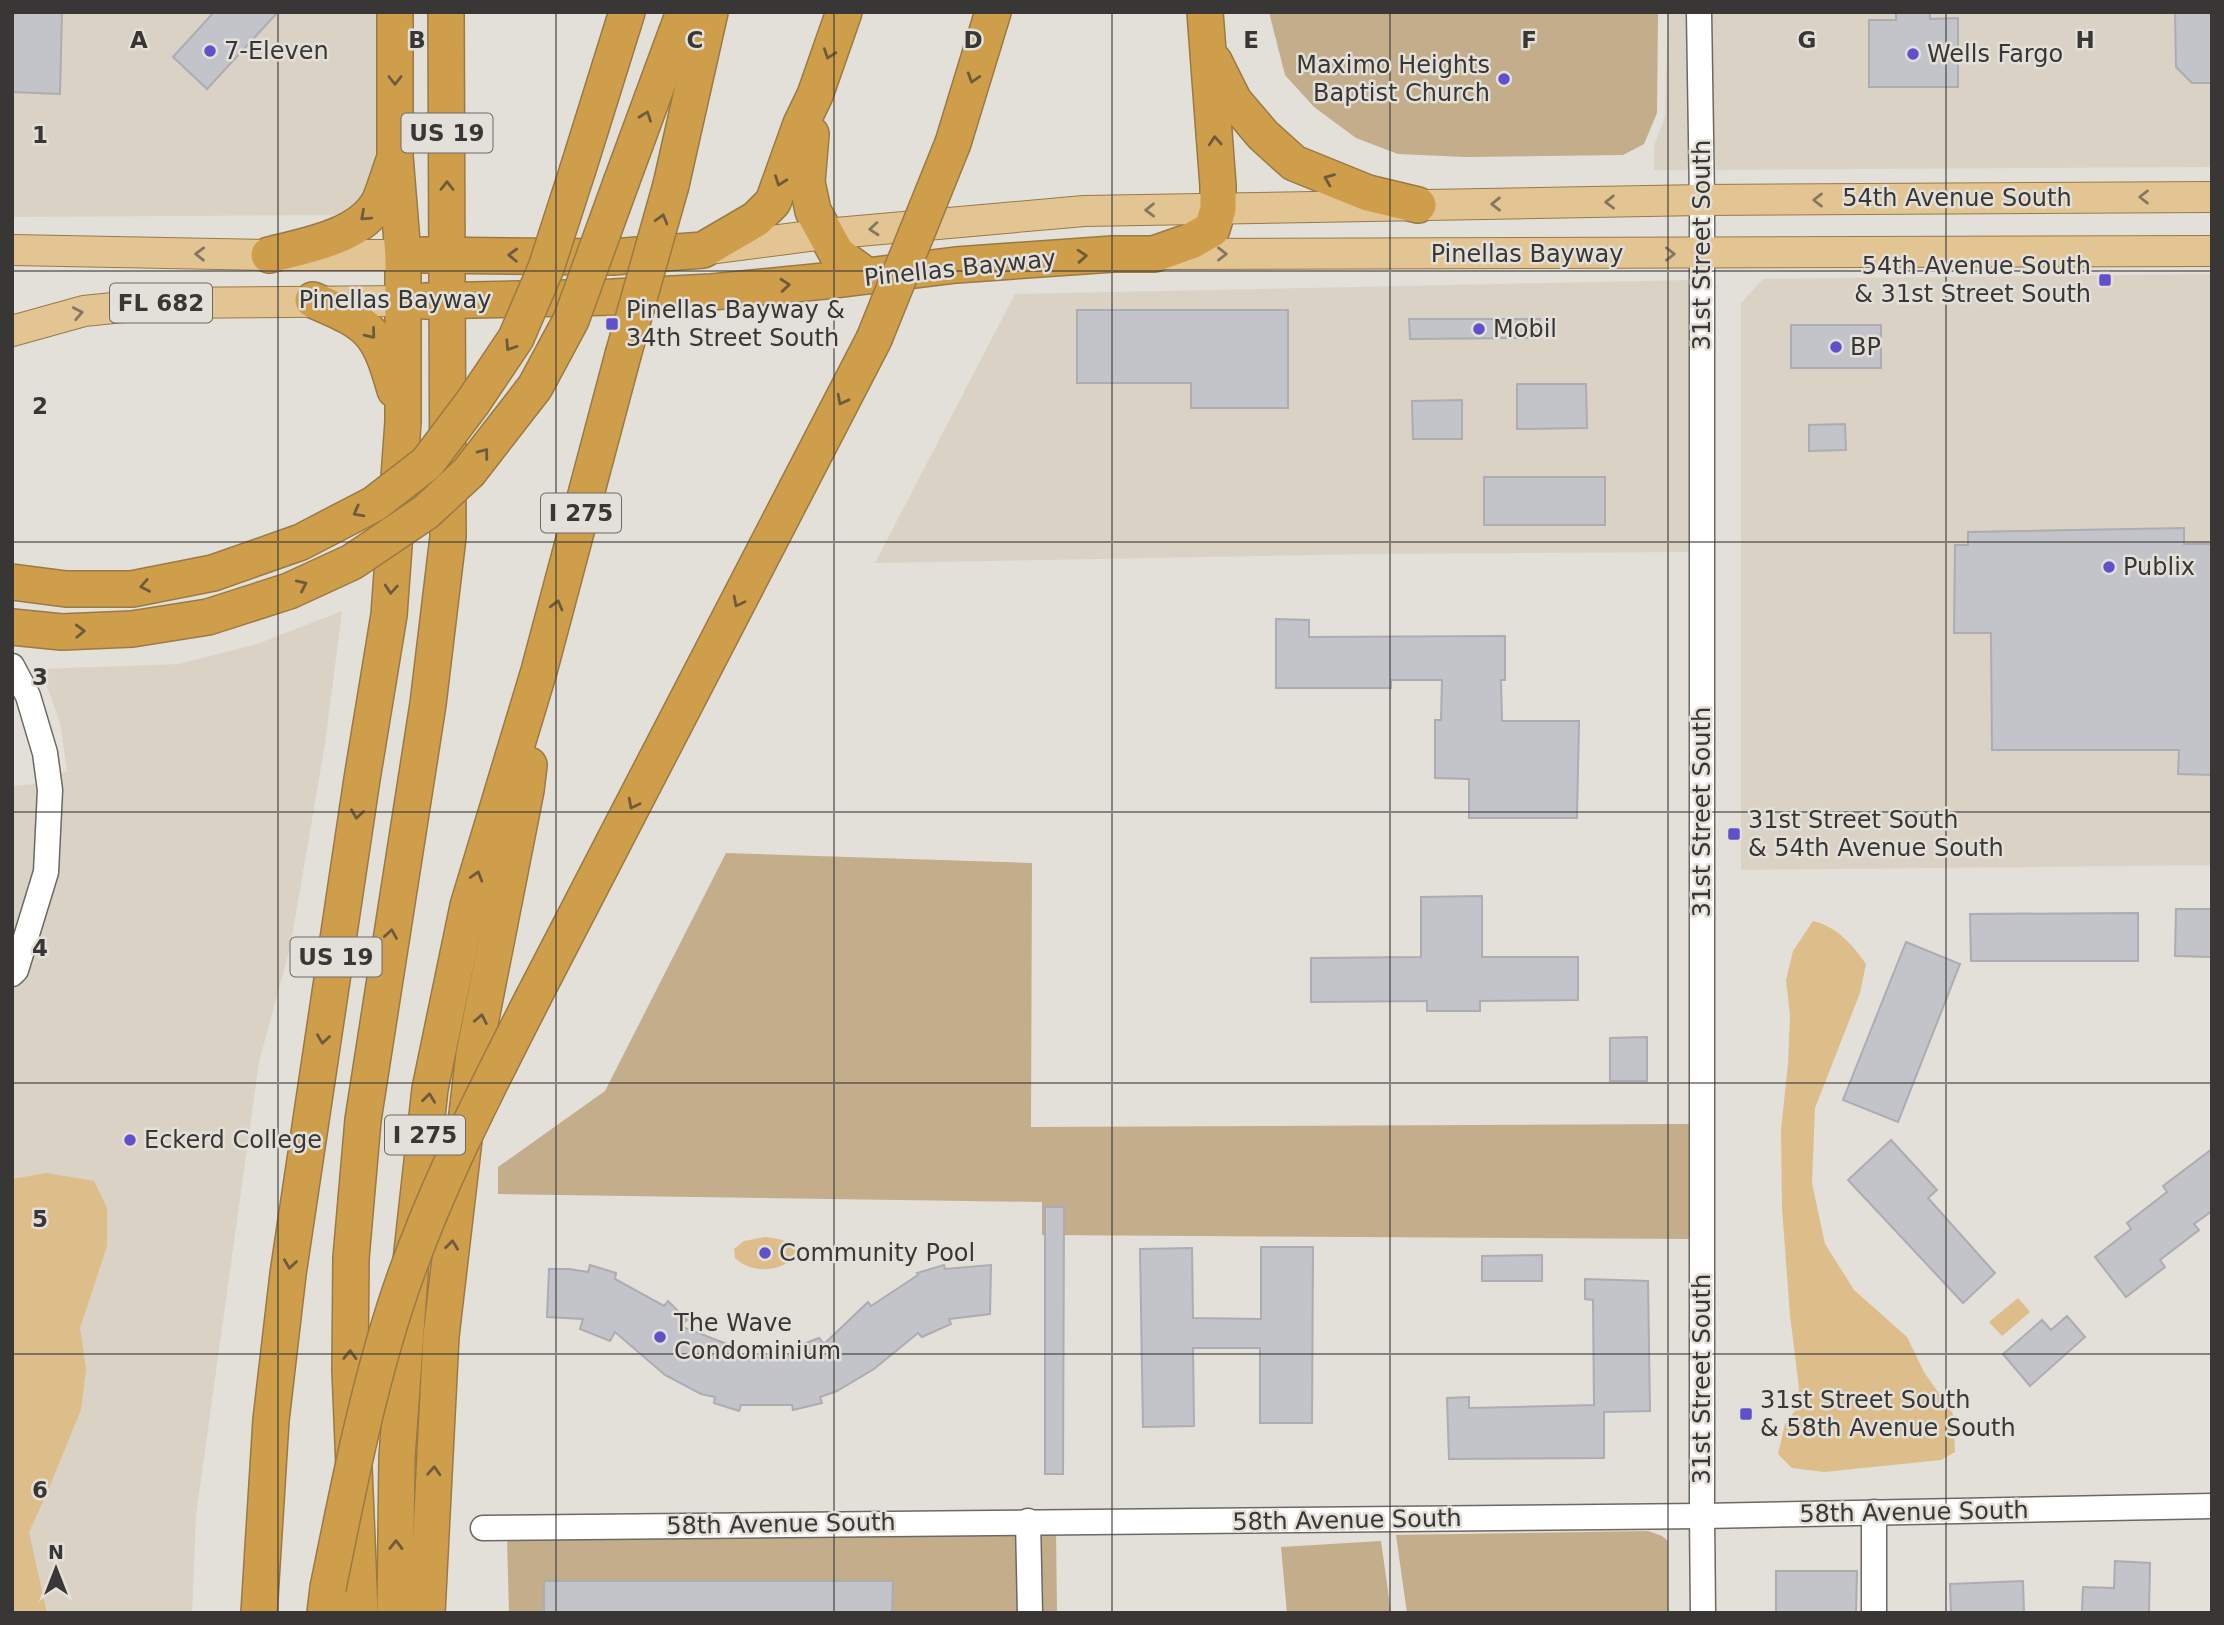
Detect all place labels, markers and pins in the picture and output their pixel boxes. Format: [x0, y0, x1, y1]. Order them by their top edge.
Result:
place label: 7-Eleven [224, 37, 329, 65]
place label: Wells Fargo [1927, 40, 2063, 68]
marker: 7-Eleven [202, 43, 218, 59]
marker: Wells Fargo [1905, 46, 1921, 62]
place label: Maximo Heights Baptist Church [1296, 51, 1490, 107]
marker: Maximo Heights Baptist Church [1496, 71, 1512, 87]
place label: 54th Avenue South & 31st Street South [1854, 252, 2091, 308]
marker: 54th Avenue South & 31st Street South [2097, 272, 2113, 288]
place label: Pinellas Bayway & 34th Street South [626, 296, 845, 352]
place label: Mobil [1493, 315, 1557, 343]
marker: Pinellas Bayway & 34th Street South [604, 316, 620, 332]
marker: Mobil [1471, 321, 1487, 337]
place label: BP [1850, 333, 1881, 361]
marker: BP [1828, 339, 1844, 355]
place label: Publix [2123, 553, 2195, 581]
marker: Publix [2101, 559, 2117, 575]
place label: 31st Street South & 54th Avenue South [1748, 806, 2004, 862]
marker: 31st Street South & 54th Avenue South [1726, 826, 1742, 842]
place label: Eckerd College [144, 1126, 322, 1154]
marker: Eckerd College [122, 1132, 138, 1148]
place label: Community Pool [779, 1239, 975, 1267]
marker: Community Pool [757, 1245, 773, 1261]
place label: The Wave Condominium [673, 1309, 841, 1365]
marker: The Wave Condominium [652, 1329, 668, 1345]
place label: 31st Street South & 58th Avenue South [1760, 1386, 2016, 1442]
marker: 31st Street South & 58th Avenue South [1738, 1406, 1754, 1422]

